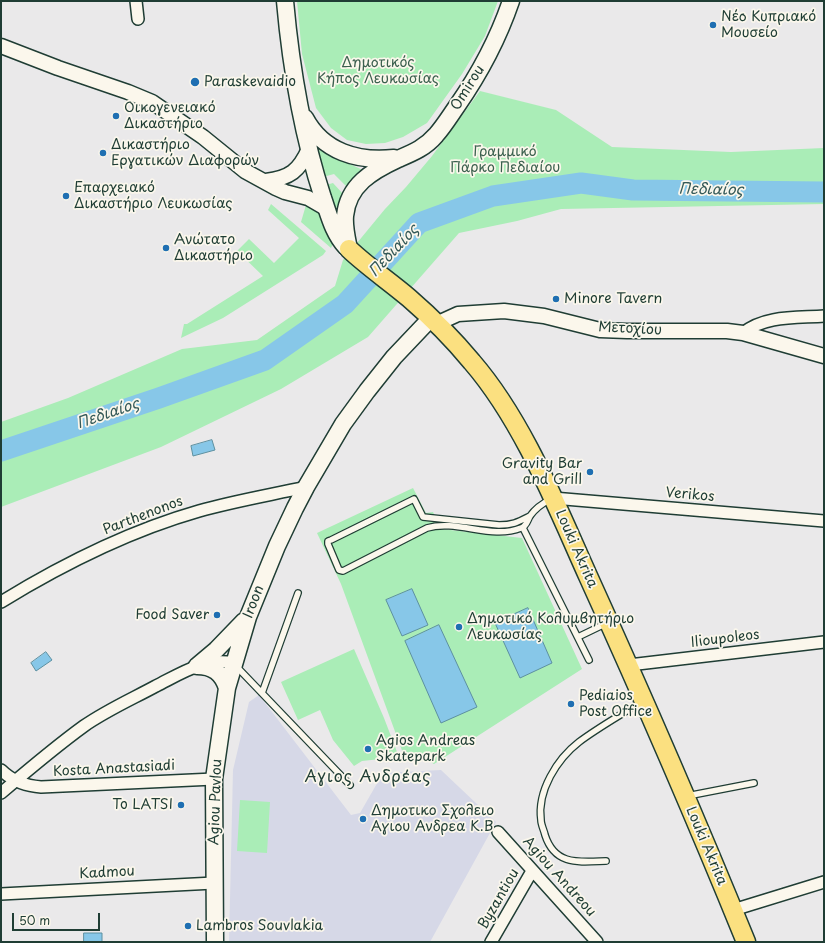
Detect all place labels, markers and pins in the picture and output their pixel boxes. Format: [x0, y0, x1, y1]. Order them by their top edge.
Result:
place label: Νέο Κυπριακό Μουσείο [721, 9, 816, 42]
marker: Νέο Κυπριακό Μουσείο [708, 20, 718, 30]
place label: Paraskevaidio [204, 74, 296, 90]
marker: Paraskevaidio [189, 76, 201, 88]
place label: Οικογενειακό Δικαστήριο [124, 100, 216, 132]
marker: Οικογενειακό Δικαστήριο [111, 111, 121, 121]
place label: Δικαστήριο Εργατικών Διαφορών [111, 137, 259, 170]
marker: Δικαστήριο Εργατικών Διαφορών [98, 148, 108, 158]
place label: Επαρχειακό Δικαστήριο Λευκωσίας [74, 180, 233, 212]
marker: Επαρχειακό Δικαστήριο Λευκωσίας [61, 191, 71, 201]
place label: Ανώτατο Δικαστήριο [174, 232, 253, 264]
marker: Ανώτατο Δικαστήριο [161, 243, 171, 253]
place label: Minore Tavern [564, 291, 662, 307]
marker: Minore Tavern [551, 294, 561, 304]
place label: Gravity Bar and Grill [502, 456, 582, 488]
marker: Gravity Bar and Grill [585, 467, 595, 477]
place label: Food Saver [135, 607, 209, 623]
marker: Food Saver [212, 610, 222, 620]
place label: Δημοτικό Κολυμβητήριο Λευκωσίας [467, 611, 634, 644]
marker: Δημοτικό Κολυμβητήριο Λευκωσίας [454, 622, 464, 632]
place label: Pediaios Post Office [579, 688, 652, 720]
marker: Pediaios Post Office [566, 699, 576, 709]
place label: Agios Andreas Skatepark [376, 733, 475, 766]
marker: Agios Andreas Skatepark [363, 744, 373, 754]
place label: To LATSI [112, 797, 173, 813]
marker: To LATSI [176, 800, 186, 810]
place label: Δημοτικο Σχολειο Αγιου Ανδρεα Κ.Β [371, 803, 494, 836]
marker: Δημοτικο Σχολειο Αγιου Ανδρεα Κ.Β [358, 814, 368, 824]
place label: Lambros Souvlakia [196, 918, 323, 934]
marker: Lambros Souvlakia [183, 921, 193, 931]

